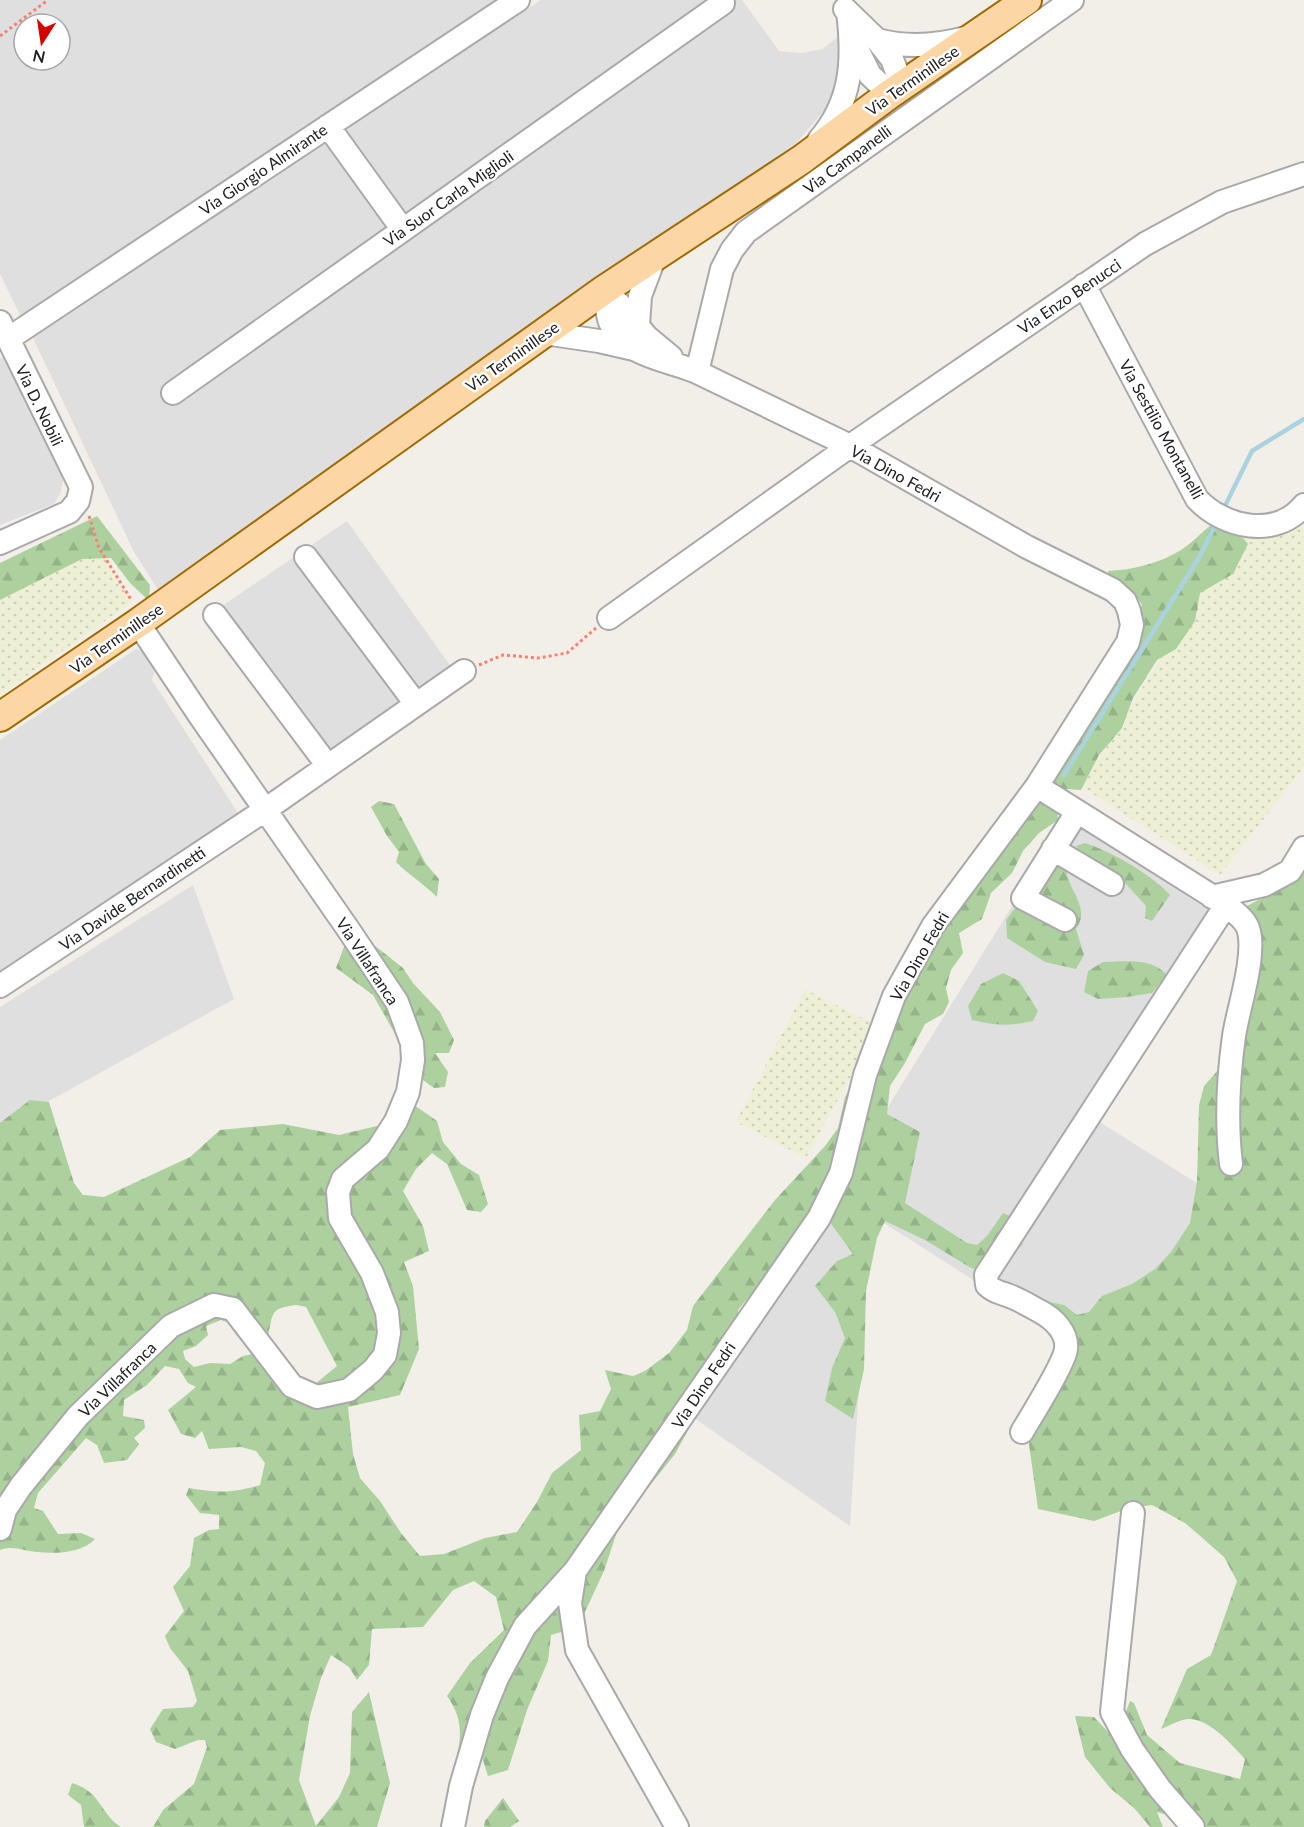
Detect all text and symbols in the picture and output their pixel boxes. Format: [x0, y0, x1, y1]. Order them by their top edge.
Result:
north arrow [12, 12, 72, 72]
street label: Via Terminillese [862, 41, 962, 119]
text: N [31, 47, 47, 68]
street label: Via Giorgio Almirante [196, 119, 330, 219]
street label: Via Campanelli [799, 121, 895, 197]
street label: Via Suor Carla Miglioli [379, 146, 517, 250]
street label: Via Enzo Benucci [1014, 254, 1124, 338]
street label: Via Terminillese [462, 317, 562, 395]
street label: Via Sestilio Montanelli [1116, 356, 1208, 502]
street label: Via D. Nobili [12, 361, 68, 449]
street label: Via Dino Fedri [848, 440, 944, 506]
street label: Via Terminillese [66, 599, 166, 677]
street label: Via Davide Bernardinetti [55, 842, 209, 954]
street label: Via Dino Fedri [886, 908, 952, 1004]
street label: Via Villafranca [333, 914, 403, 1008]
street label: Via Villafranca [74, 1337, 160, 1421]
street label: Via Dino Fedri [667, 1338, 739, 1432]

